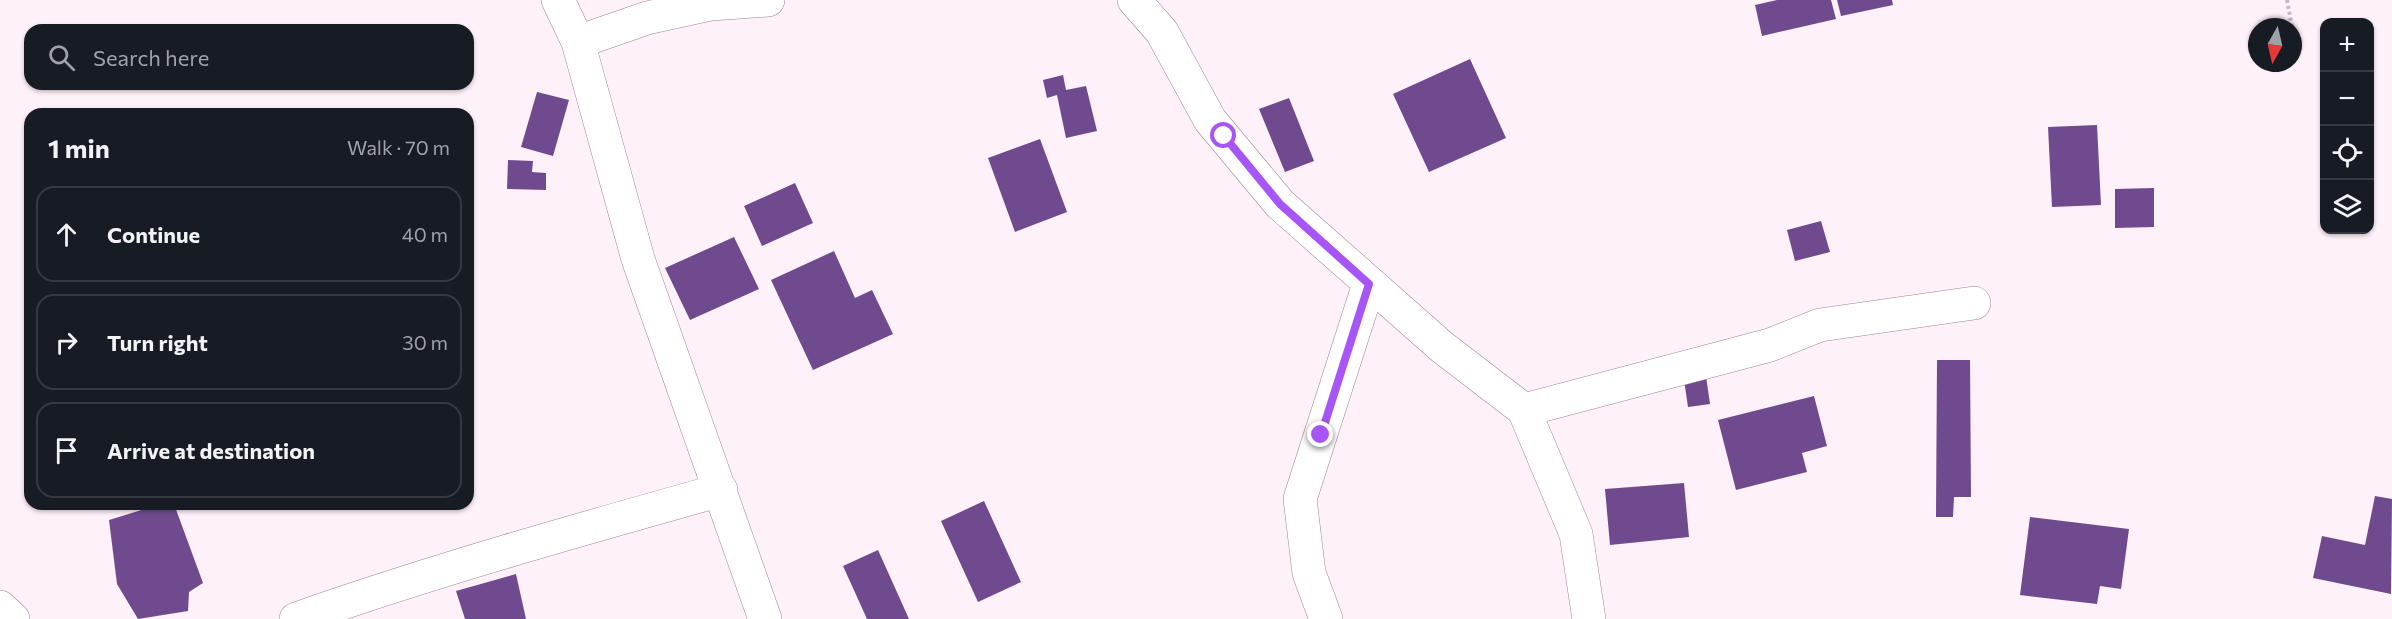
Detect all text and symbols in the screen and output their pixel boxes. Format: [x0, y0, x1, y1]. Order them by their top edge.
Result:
north arrow [2248, 18, 2302, 72]
map controls [2320, 18, 2374, 234]
button: + [2320, 18, 2374, 72]
search box [24, 24, 474, 90]
icon: search [45, 41, 78, 74]
text: Search here [93, 44, 209, 71]
button: − [2320, 72, 2374, 126]
route start [1210, 122, 1236, 148]
button: locate [2320, 126, 2374, 180]
text: 1 min [48, 132, 110, 163]
text: Walk · 70 m [347, 135, 450, 159]
button: layers [2320, 180, 2374, 234]
icon: ahead [50, 218, 83, 251]
text: Continue [107, 221, 200, 248]
text: 40 m [402, 222, 448, 246]
icon: right [50, 326, 83, 359]
text: Turn right [107, 329, 208, 356]
text: 30 m [402, 330, 448, 354]
route end [1307, 421, 1333, 447]
icon: arrive [50, 434, 83, 467]
text: Arrive at destination [107, 437, 315, 464]

